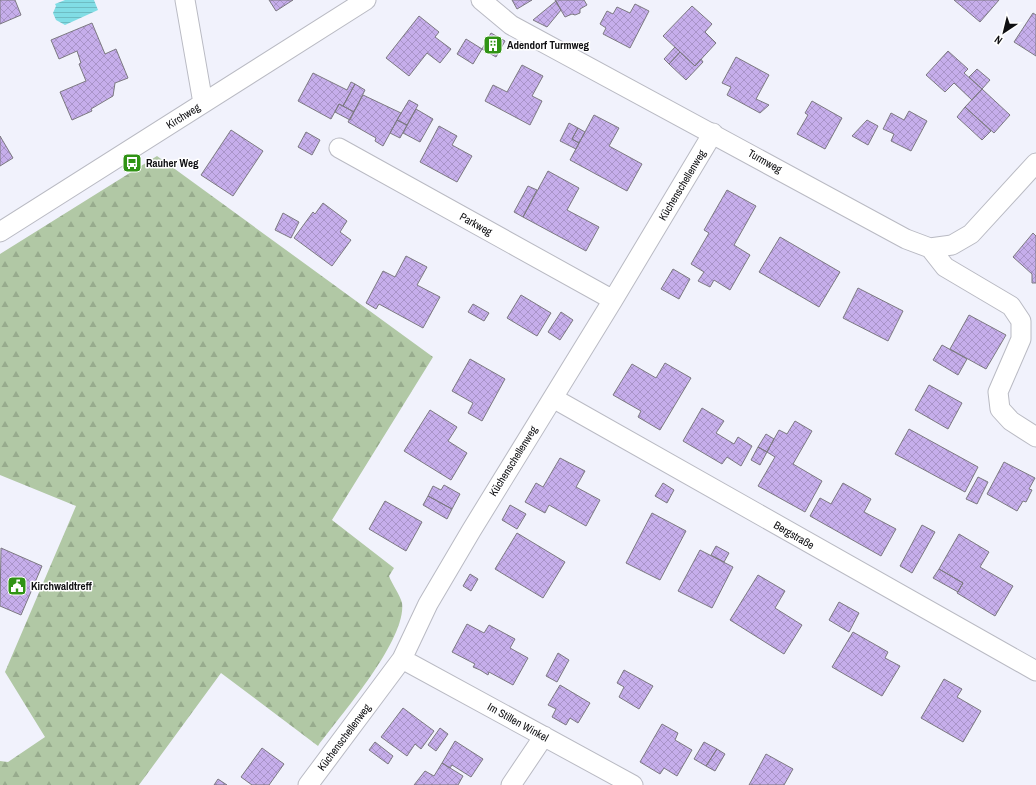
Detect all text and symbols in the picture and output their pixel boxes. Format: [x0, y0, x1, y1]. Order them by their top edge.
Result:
north arrow [984, 12, 1024, 52]
text: N [992, 33, 1005, 48]
building icon: Adendorf Turmweg [482, 34, 504, 56]
place label: Adendorf Turmweg [507, 38, 590, 52]
street label: Kirchweg [163, 100, 203, 132]
street label: Turmweg [746, 146, 784, 176]
street label: Küchenschellenweg [655, 147, 709, 223]
bus stop icon: Rauher Weg [121, 152, 143, 174]
place label: Rauher Weg [146, 156, 199, 170]
street label: Parkweg [457, 209, 495, 239]
street label: Küchenschellenweg [486, 423, 540, 499]
street label: Bergstraße [771, 518, 817, 552]
public building icon: Kirchwaldtreff [6, 575, 28, 597]
place label: Kirchwaldtreff [31, 579, 92, 593]
street label: Im Stillen Winkel [485, 699, 551, 745]
street label: Küchenschellenweg [314, 701, 374, 773]

